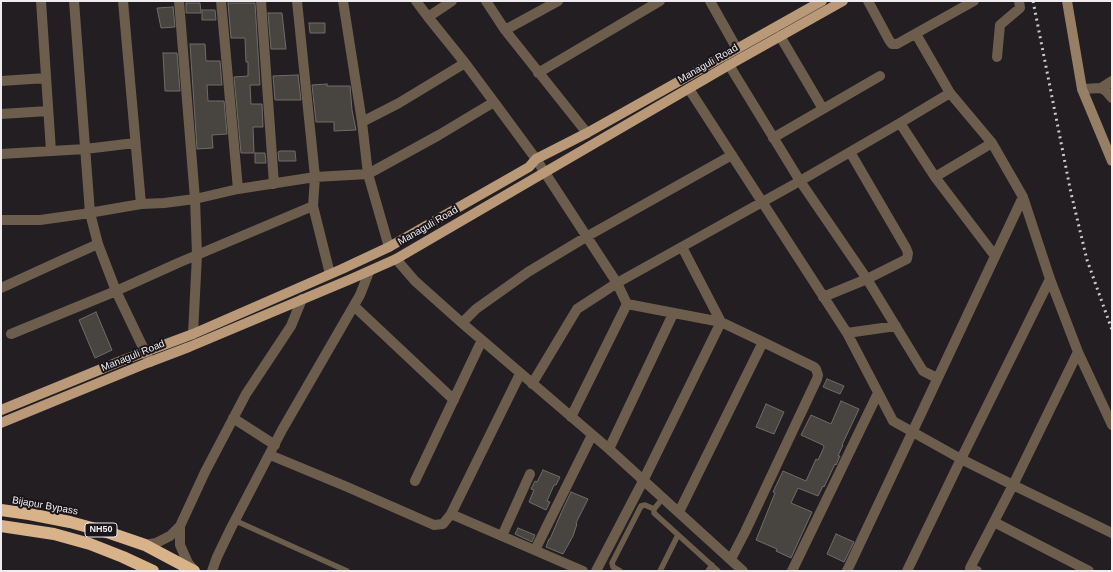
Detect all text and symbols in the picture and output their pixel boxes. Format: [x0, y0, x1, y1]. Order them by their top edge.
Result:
street label: Managuli Road [676, 42, 740, 86]
street label: Managuli Road [396, 204, 460, 248]
street label: Managuli Road [100, 338, 166, 374]
street label: Bijapur Bypass [11, 494, 79, 518]
road number: NH50 [85, 523, 117, 537]

